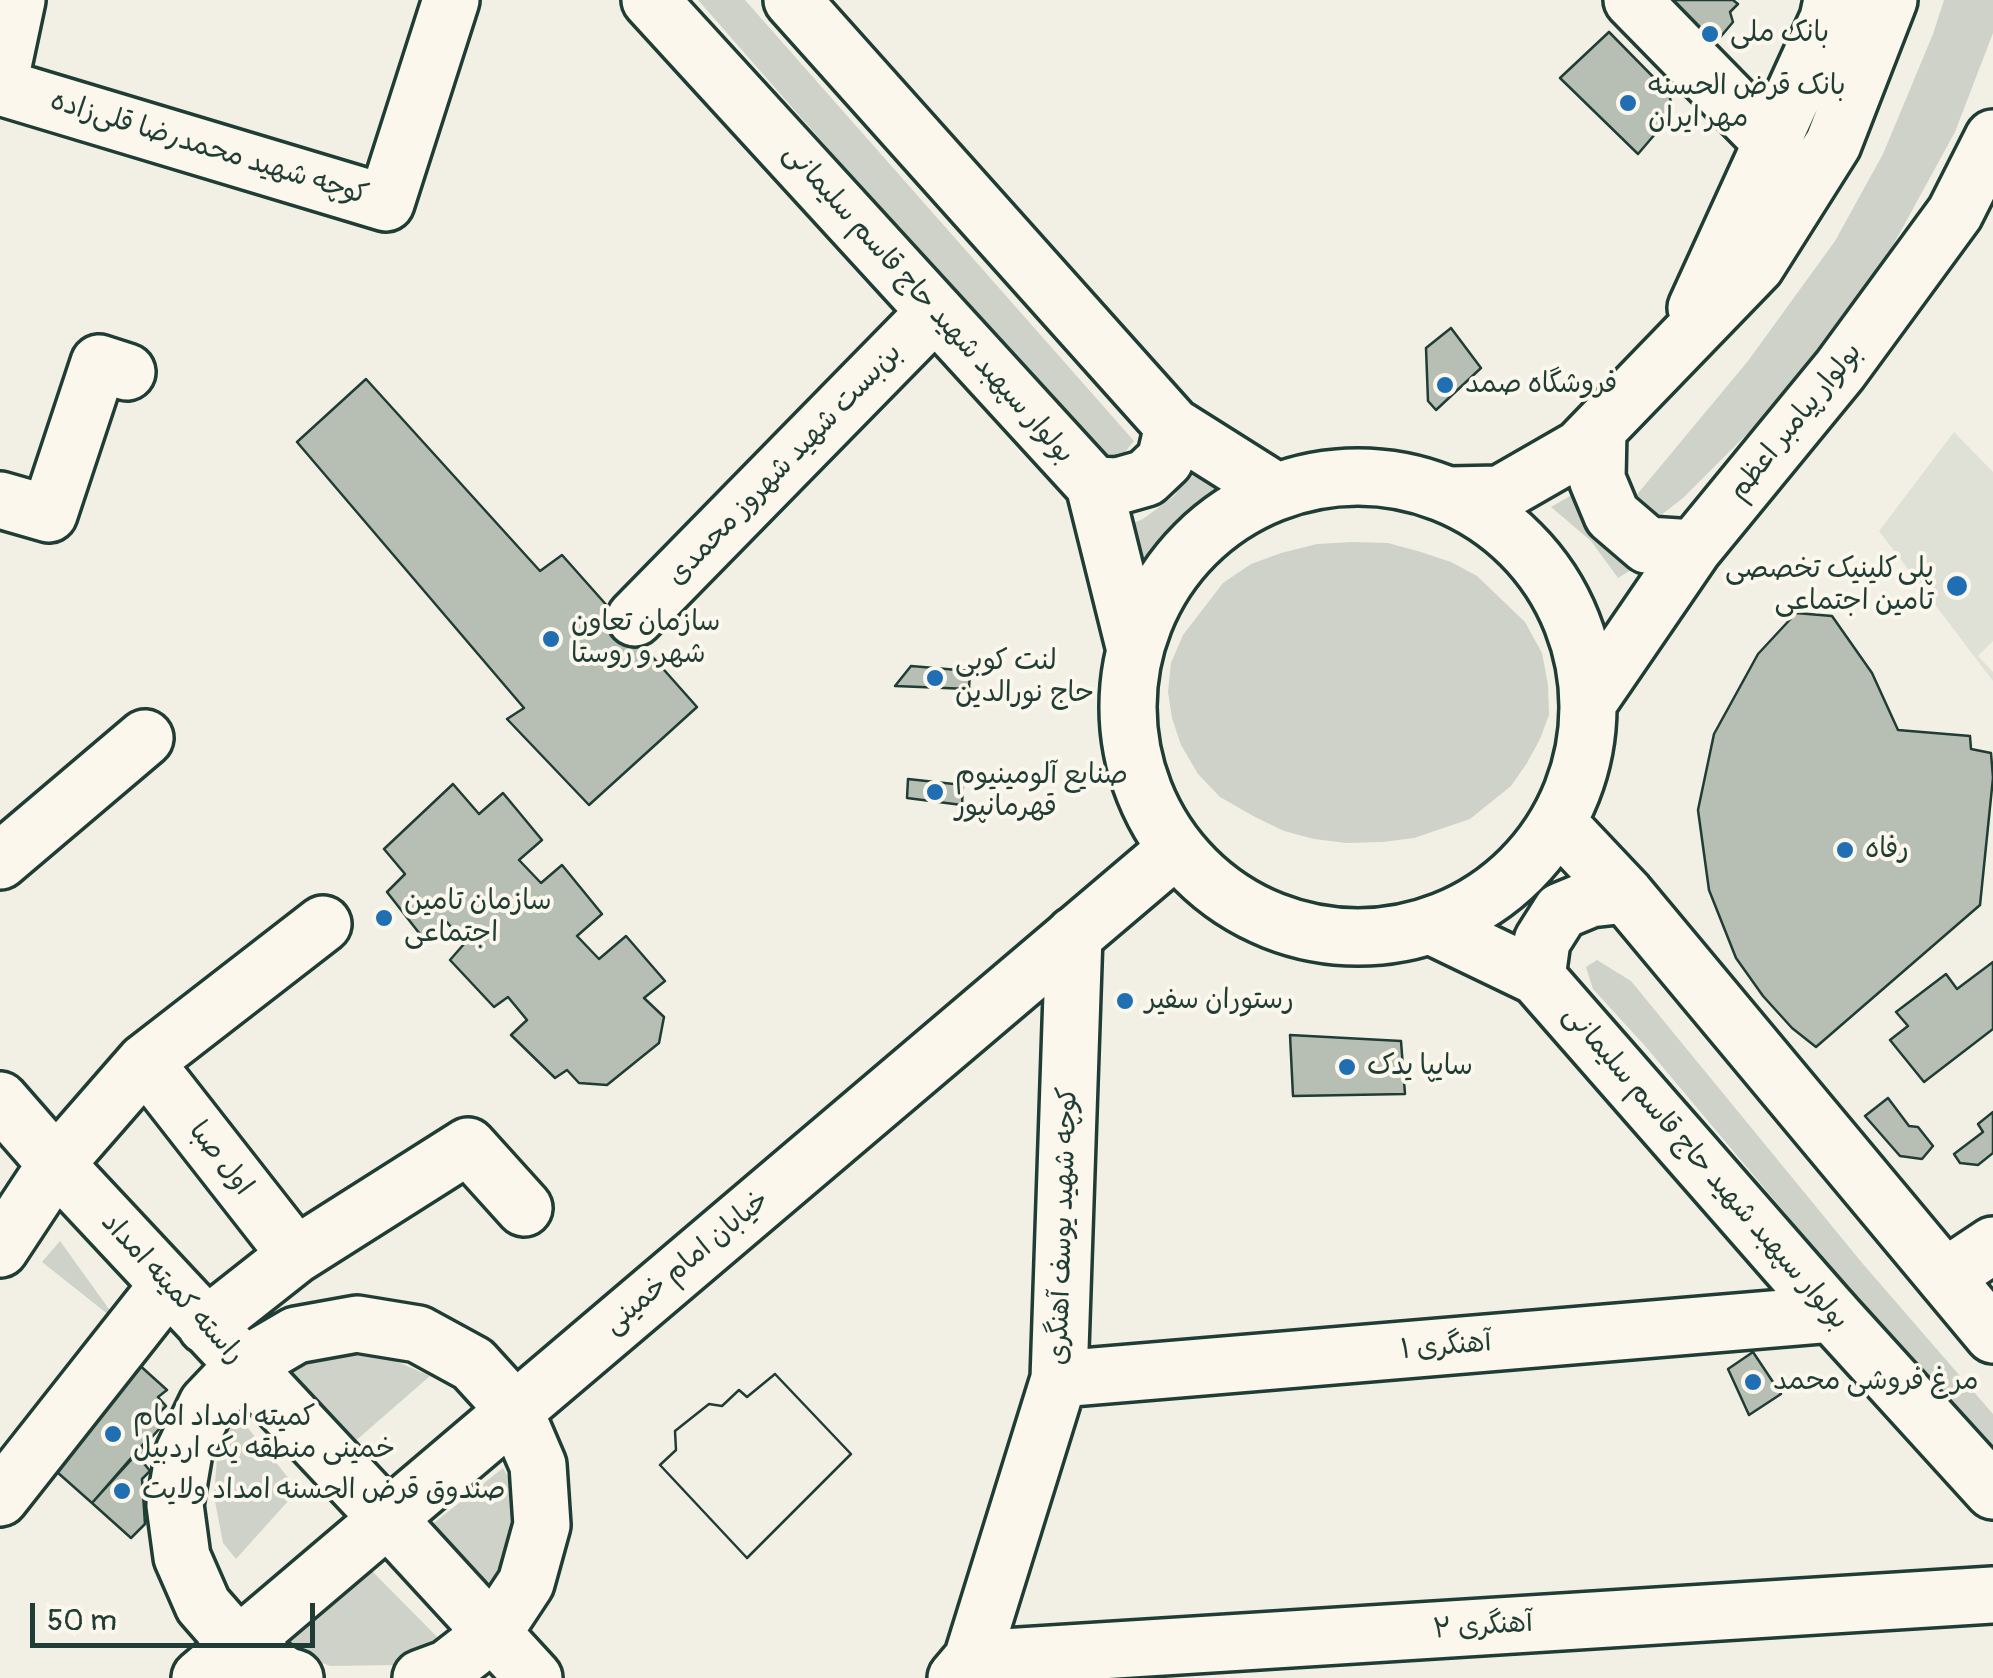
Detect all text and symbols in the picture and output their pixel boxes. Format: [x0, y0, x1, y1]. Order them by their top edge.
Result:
place label: بانک ملی [1730, 17, 1829, 51]
marker: بانک ملی [1699, 23, 1721, 45]
place label: بانک قرض الحسنه مهر ایران [1648, 70, 1846, 136]
street label: کوچه شهید محمدرضا قلی‌زاده [46, 85, 372, 213]
marker: بانک قرض الحسنه مهر ایران [1617, 92, 1639, 114]
street label: بولوار سپهبد شهید حاج قاسم سلیمانی [775, 137, 1081, 471]
street label: بن‌بست شهید شهروز محمدی [661, 337, 909, 593]
street label: بولوار پیامبر اعظم [1722, 337, 1870, 507]
place label: فروشگاه صمد [1465, 368, 1617, 402]
marker: فروشگاه صمد [1434, 374, 1456, 396]
place label: پلی‌کلینیک تخصصی تامین اجتماعی [1725, 553, 1934, 619]
marker: پلی‌کلینیک تخصصی تامین اجتماعی [1944, 573, 1970, 599]
place label: سازمان تعاون شهر و روستا [571, 606, 720, 672]
marker: سازمان تعاون شهر و روستا [540, 628, 562, 650]
place label: لنت کوبی حاج نورالدین [955, 645, 1094, 711]
marker: لنت کوبی حاج نورالدین [924, 667, 946, 689]
place label: صنایع آلومینیوم قهرمانپور [955, 759, 1128, 825]
marker: صنایع آلومینیوم قهرمانپور [924, 781, 946, 803]
place label: رفاه [1865, 833, 1909, 867]
marker: رفاه [1834, 839, 1856, 861]
place label: سازمان تامین اجتماعی [404, 885, 552, 951]
marker: سازمان تامین اجتماعی [373, 907, 395, 929]
place label: رستوران سفیر [1145, 984, 1294, 1018]
marker: رستوران سفیر [1114, 990, 1136, 1012]
street label: بولوار سپهبد شهید حاج قاسم سلیمانی [1555, 999, 1855, 1337]
place label: سایپا یدک [1367, 1050, 1473, 1084]
marker: سایپا یدک [1336, 1056, 1358, 1078]
street label: کوچه شهید یوسف آهنگری [1042, 1086, 1086, 1366]
street label: اول صبا [181, 1115, 259, 1203]
street label: خیابان امام خمینی [597, 1184, 777, 1342]
street label: راسته کمیته امداد [93, 1206, 251, 1372]
street label: آهنگری ۱ [1399, 1326, 1493, 1368]
place label: مرغ فروشی محمد [1773, 1365, 1979, 1399]
marker: مرغ فروشی محمد [1742, 1371, 1764, 1393]
place label: کمیته امداد امام خمینی منطقه یک اردبیل [133, 1401, 395, 1467]
marker: کمیته امداد امام خمینی منطقه یک اردبیل [102, 1423, 124, 1445]
place label: صندوق قرض الحسنه امداد ولایت [142, 1474, 505, 1508]
marker: صندوق قرض الحسنه امداد ولایت [111, 1480, 133, 1502]
scale bar [35, 1583, 320, 1645]
text: 50 m [47, 1602, 117, 1639]
street label: آهنگری ۲ [1432, 1607, 1534, 1647]

